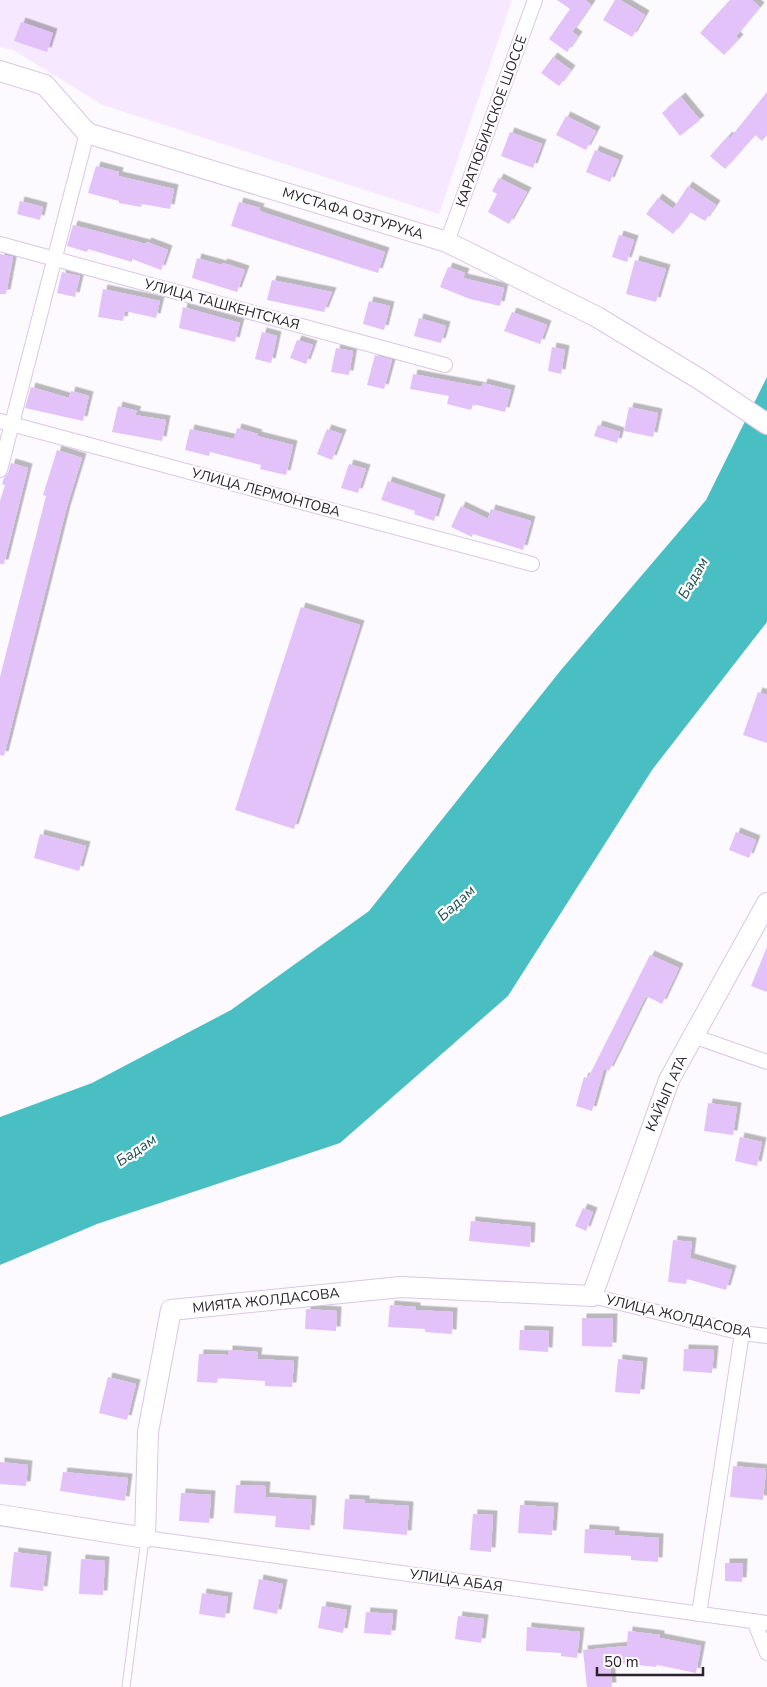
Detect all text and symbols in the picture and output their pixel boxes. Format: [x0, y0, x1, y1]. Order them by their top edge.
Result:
street label: КАРАТЮБИНСКОЕ ШОССЕ [451, 33, 531, 210]
street label: МУСТАФА ОЗТУРУКА [280, 183, 426, 244]
street label: УЛИЦА ТАШКЕНТСКАЯ [141, 274, 302, 334]
street label: УЛИЦА ЛЕРМОНТОВА [188, 463, 342, 522]
water label: Бадам [673, 553, 713, 602]
water label: Бадам [433, 880, 479, 925]
street label: КАЙЫП АТА [641, 1052, 692, 1135]
water label: Бадам [112, 1129, 160, 1171]
street label: МИЯТА ЖОЛДАСОВА [192, 1283, 340, 1318]
street label: УЛИЦА ЖОЛДАСОВА [603, 1290, 754, 1343]
street label: УЛИЦА АБАЯ [407, 1564, 504, 1596]
scale bar [597, 1644, 703, 1676]
text: 50 m [604, 1652, 639, 1672]

